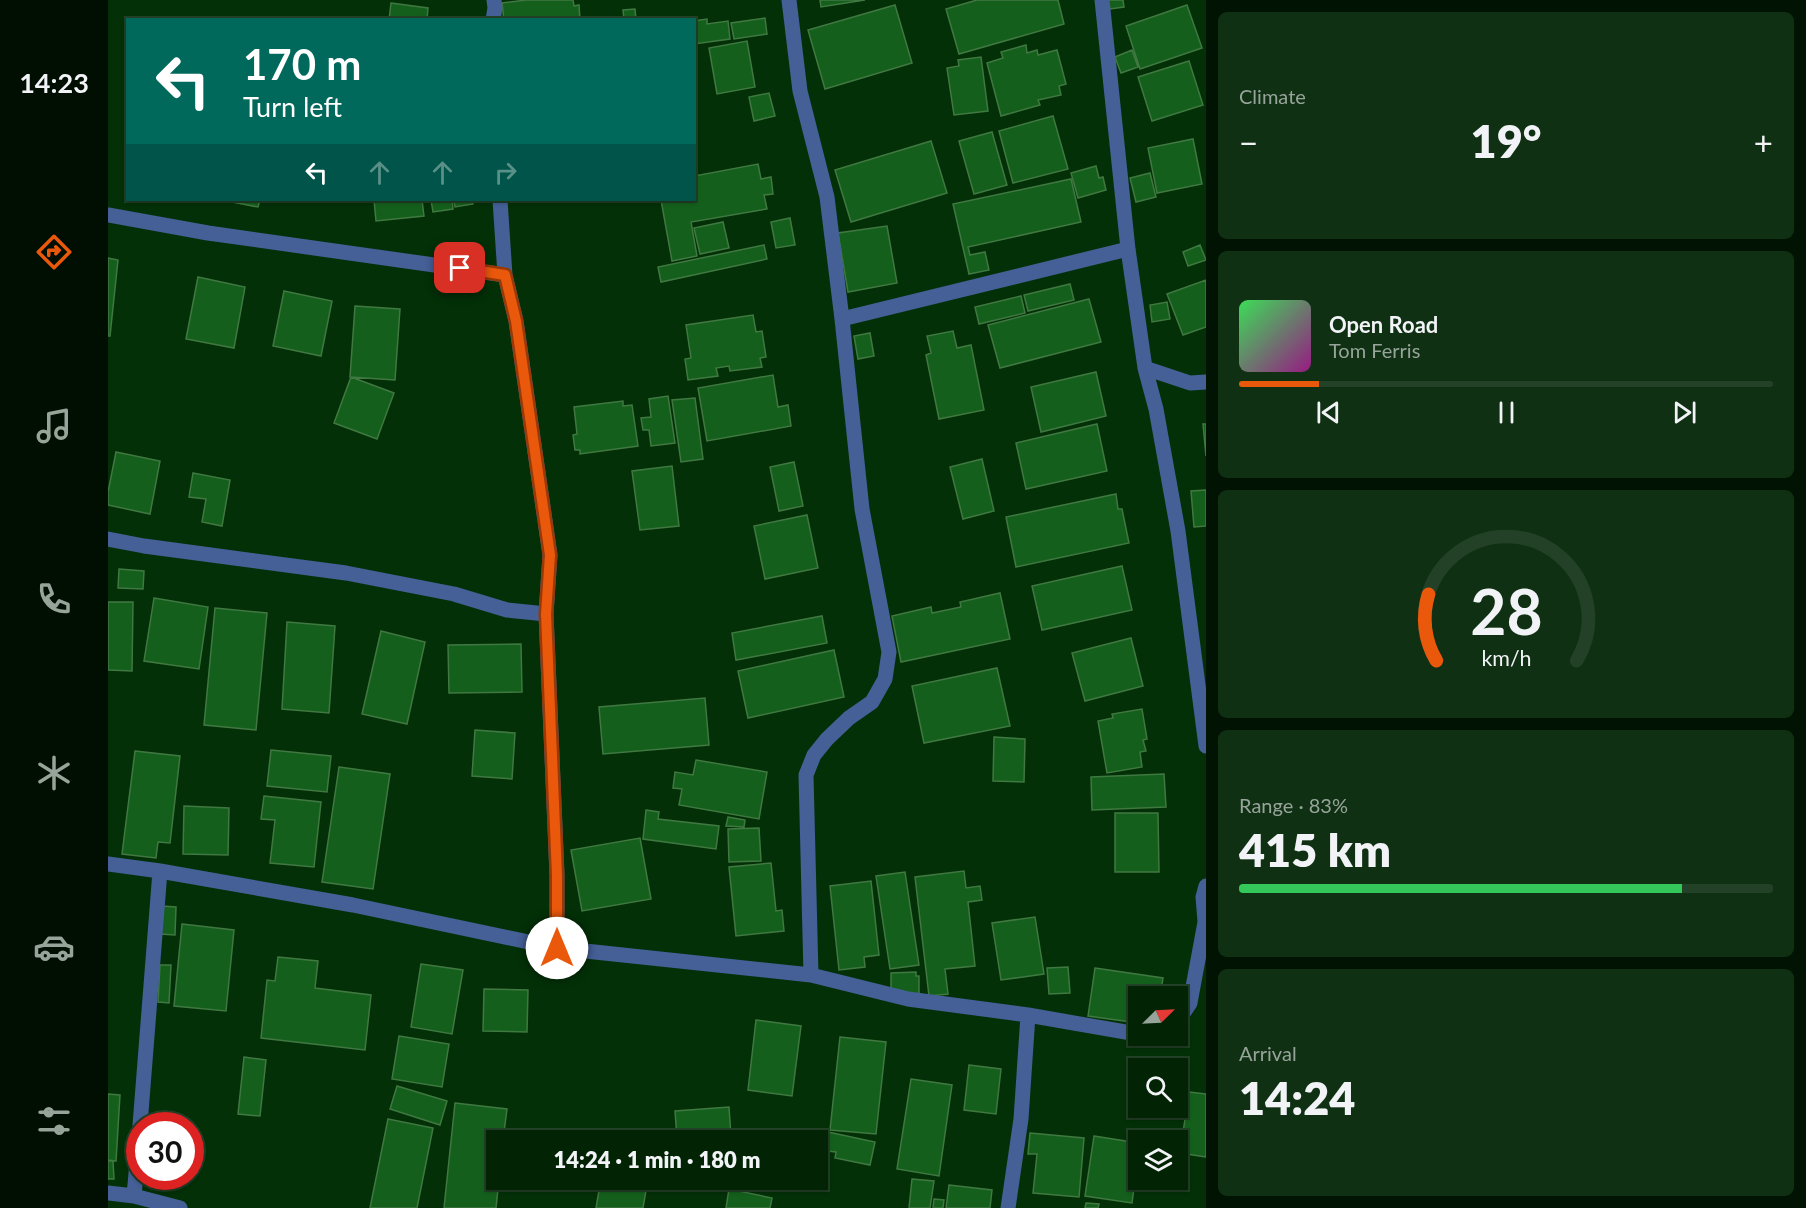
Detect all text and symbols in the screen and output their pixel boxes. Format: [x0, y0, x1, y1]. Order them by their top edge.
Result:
text: 170 m [243, 39, 361, 89]
icon: left [144, 42, 222, 120]
text: 14:23 [19, 66, 89, 99]
text: Climate [1239, 84, 1306, 108]
text: Turn left [243, 90, 342, 123]
text: 19° [1471, 114, 1541, 168]
text: − [1239, 122, 1258, 162]
text: + [1754, 122, 1773, 162]
icon: left [300, 156, 333, 189]
icon: ahead [363, 156, 396, 189]
icon: ahead [426, 156, 459, 189]
icon: right [489, 156, 522, 189]
icon: directions [33, 231, 75, 273]
pin [434, 242, 485, 293]
icon: arrive [443, 251, 476, 284]
text: Open Road [1329, 311, 1438, 338]
text: Tom Ferris [1329, 338, 1420, 362]
icon: previous [1312, 396, 1345, 429]
icon: pause [1490, 396, 1523, 429]
icon: next [1668, 396, 1701, 429]
icon: music [33, 405, 75, 447]
text: 28 [1470, 573, 1542, 648]
icon: phone [33, 578, 75, 620]
text: km/h [1481, 645, 1531, 671]
icon: climate [33, 752, 75, 794]
text: Range · 83% [1239, 793, 1348, 817]
text: 415 km [1239, 823, 1391, 877]
position arrow [525, 916, 589, 980]
icon: car [33, 926, 75, 968]
north arrow [1128, 986, 1188, 1046]
map controls [1128, 986, 1188, 1190]
text: Arrival [1239, 1041, 1297, 1065]
button: search [1128, 1058, 1188, 1118]
text: 14:24 [1239, 1071, 1355, 1125]
icon: filters [33, 1100, 75, 1142]
speed limit sign: 30 [126, 1112, 204, 1190]
button: layers [1128, 1130, 1188, 1190]
text: 14:24 · 1 min · 180 m [554, 1146, 760, 1173]

